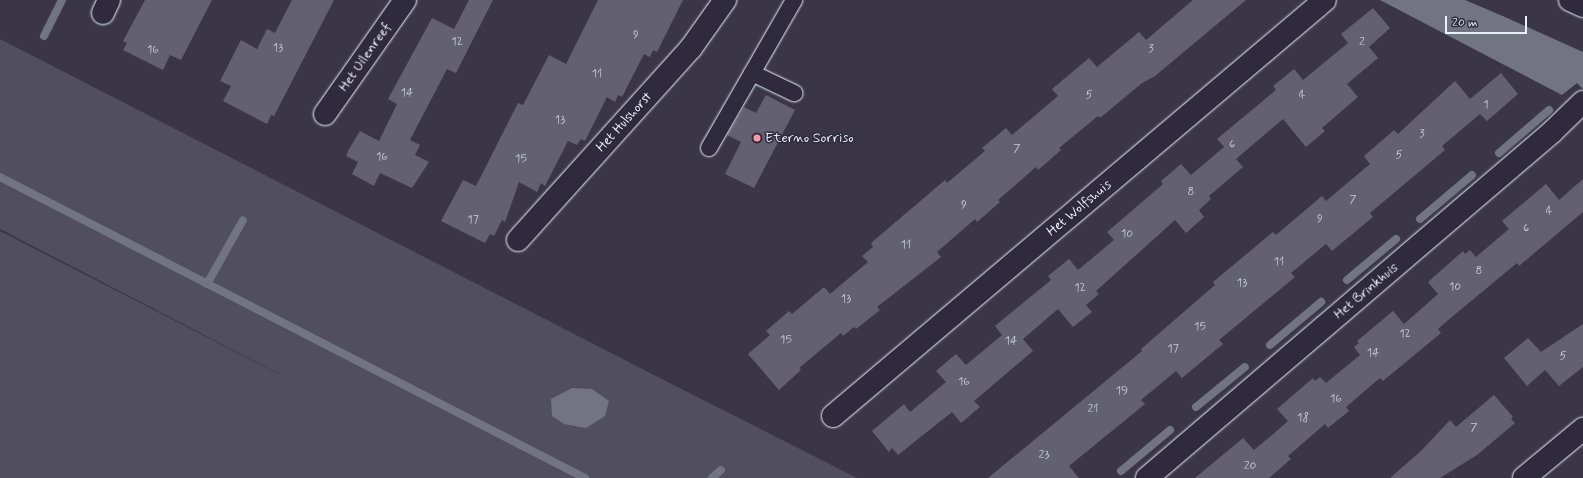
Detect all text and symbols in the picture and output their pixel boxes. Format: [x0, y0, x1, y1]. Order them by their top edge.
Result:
scale bar [1447, 8, 1529, 34]
text: 20 m [1452, 15, 1478, 31]
street label: Het Uilenreef [335, 20, 395, 94]
house number: 9 [633, 29, 639, 43]
house number: 12 [451, 36, 463, 50]
house number: 2 [1359, 36, 1365, 50]
house number: 13 [273, 42, 283, 56]
house number: 3 [1148, 43, 1154, 57]
house number: 16 [147, 44, 159, 58]
house number: 11 [592, 68, 602, 82]
house number: 14 [401, 87, 413, 101]
street label: Het Hulshorst [592, 88, 656, 156]
house number: 5 [1085, 89, 1093, 103]
house number: 4 [1299, 89, 1305, 103]
house number: 1 [1483, 99, 1489, 113]
house number: 13 [555, 114, 565, 128]
house number: 3 [1419, 128, 1425, 142]
place label: Eterno Sorriso [765, 130, 854, 146]
marker: Eterno Sorriso [752, 133, 762, 143]
house number: 6 [1229, 138, 1235, 152]
house number: 7 [1013, 143, 1021, 157]
house number: 5 [1395, 149, 1403, 163]
house number: 16 [376, 151, 388, 165]
house number: 15 [515, 153, 527, 167]
street label: Het Wolfshuis [1043, 176, 1115, 240]
house number: 8 [1188, 186, 1194, 200]
house number: 7 [1349, 194, 1357, 208]
house number: 9 [961, 199, 967, 213]
house number: 4 [1546, 205, 1552, 219]
house number: 9 [1317, 213, 1323, 227]
house number: 17 [467, 214, 479, 228]
house number: 6 [1523, 222, 1529, 236]
house number: 10 [1121, 228, 1133, 242]
house number: 11 [901, 239, 911, 253]
house number: 11 [1274, 256, 1284, 270]
street label: Het Brinkhuis [1329, 258, 1403, 324]
house number: 8 [1476, 265, 1482, 279]
house number: 13 [1237, 277, 1247, 291]
house number: 10 [1449, 281, 1461, 295]
house number: 12 [1074, 282, 1086, 296]
house number: 13 [841, 293, 851, 307]
house number: 15 [1194, 321, 1206, 335]
house number: 12 [1399, 328, 1411, 342]
house number: 15 [780, 334, 792, 348]
house number: 14 [1005, 335, 1017, 349]
house number: 17 [1167, 343, 1179, 357]
house number: 14 [1367, 347, 1379, 361]
house number: 5 [1559, 350, 1567, 364]
house number: 16 [958, 376, 970, 390]
house number: 19 [1116, 385, 1128, 399]
house number: 16 [1330, 393, 1342, 407]
house number: 21 [1087, 403, 1099, 417]
house number: 18 [1297, 412, 1309, 426]
house number: 7 [1470, 422, 1478, 436]
house number: 23 [1039, 449, 1049, 463]
house number: 20 [1244, 460, 1256, 474]

